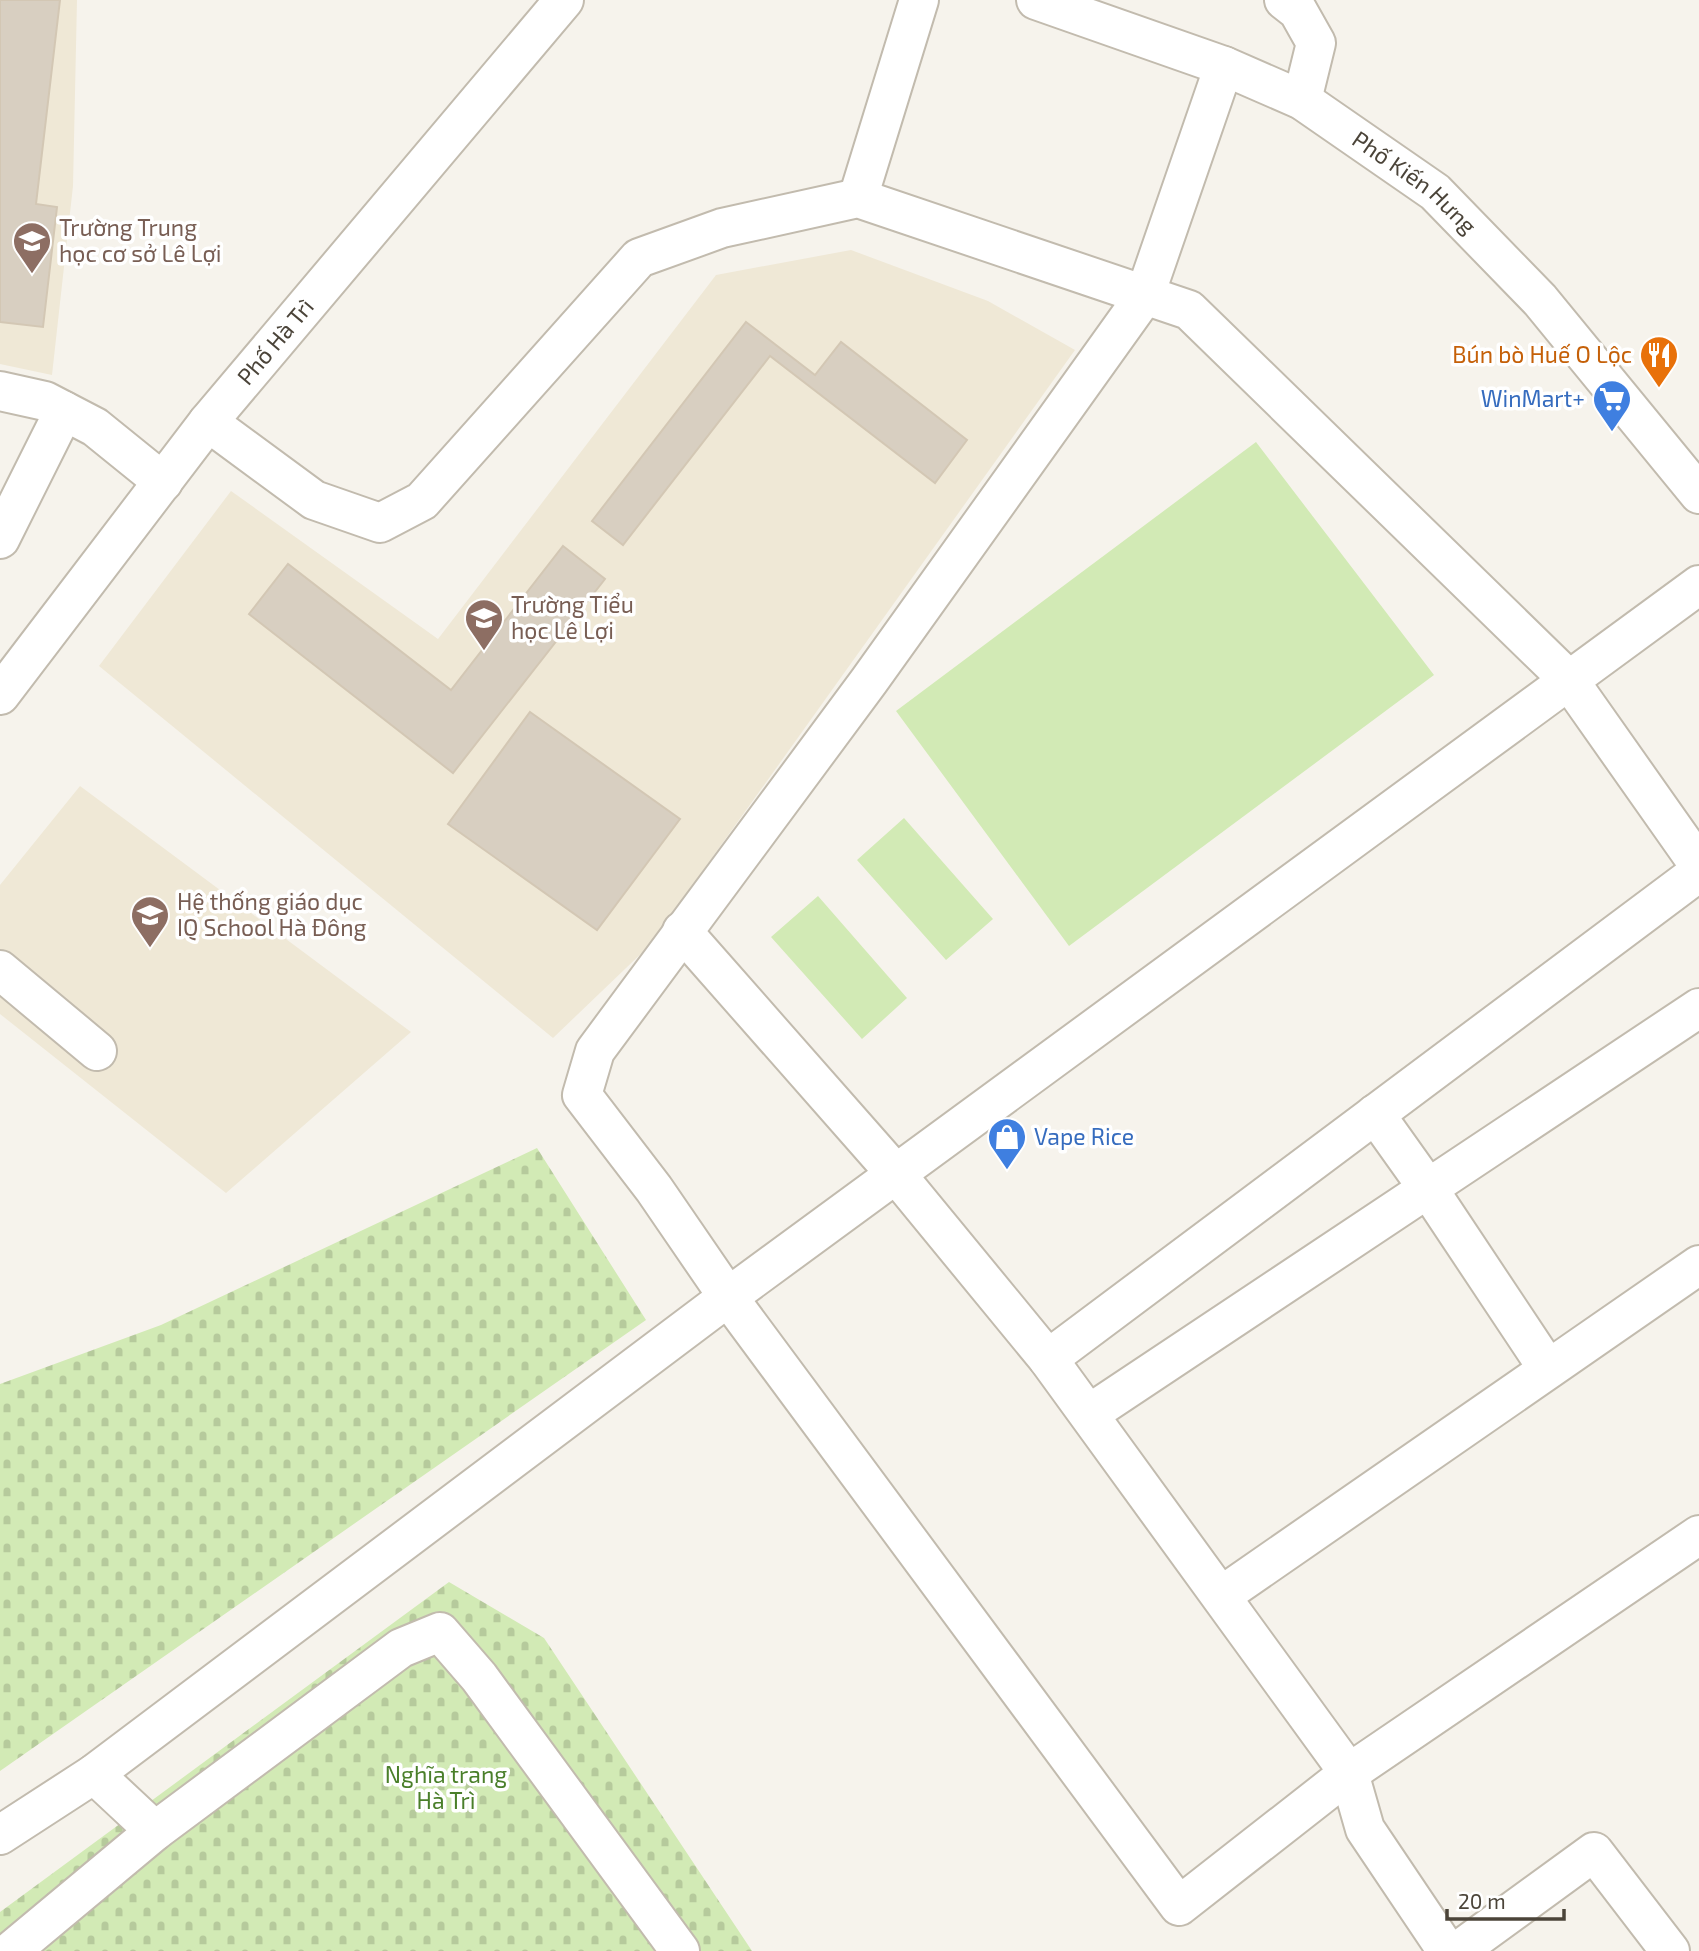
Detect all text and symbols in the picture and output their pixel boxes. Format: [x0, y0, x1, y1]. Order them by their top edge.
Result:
street label: Phố Kiến Hưng [1348, 124, 1483, 239]
place label: Trường Trung học cơ sở Lê Lợi [59, 213, 222, 267]
school or university icon: Trường Trung học cơ sở Lê Lợi [11, 220, 53, 275]
street label: Phố Hà Trì [231, 292, 319, 390]
restaurant icon: Bún bò Huế O Lộc [1638, 334, 1680, 389]
place label: Bún bò Huế O Lộc [1452, 340, 1632, 368]
supermarket icon: WinMart+ [1591, 378, 1633, 433]
place label: WinMart+ [1481, 384, 1585, 412]
place label: Trường Tiểu học Lê Lợi [511, 590, 634, 644]
school or university icon: Trường Tiểu học Lê Lợi [463, 597, 505, 652]
place label: Hệ thống giáo dục IQ School Hà Đông [177, 887, 367, 941]
school or university icon: Hệ thống giáo dục IQ School Hà Đông [129, 894, 171, 949]
shop icon: Vape Rice [986, 1116, 1028, 1171]
place label: Vape Rice [1034, 1122, 1134, 1150]
park label: Nghĩa trang Hà Trì [385, 1760, 507, 1814]
scale bar [1447, 1878, 1564, 1922]
text: 20 m [1458, 1888, 1506, 1913]

